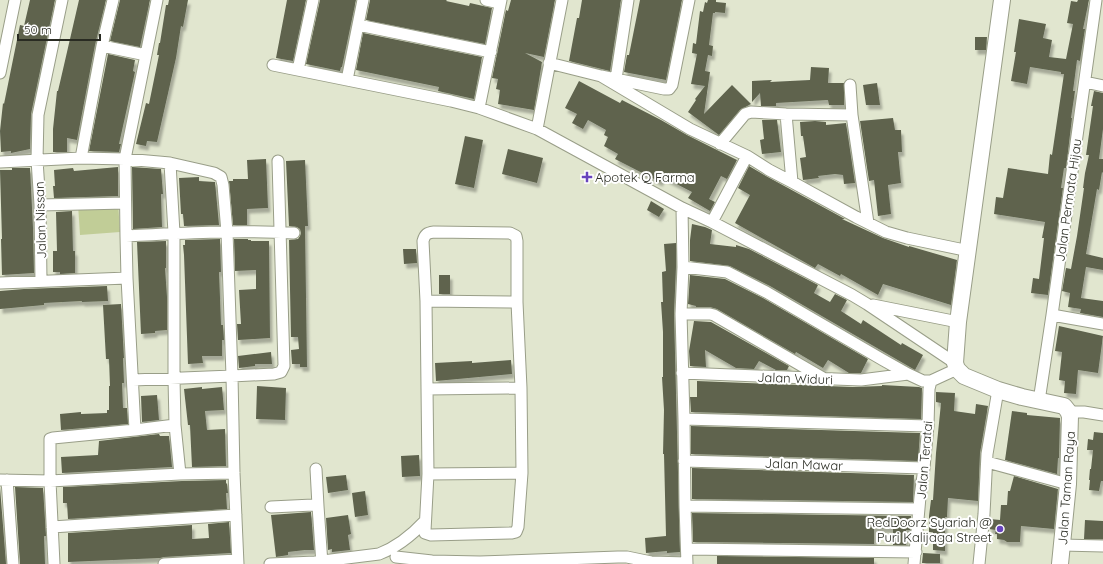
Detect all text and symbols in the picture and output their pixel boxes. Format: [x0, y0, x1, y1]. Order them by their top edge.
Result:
scale bar [18, 16, 100, 42]
text: 50 m [24, 22, 52, 37]
street label: Jalan Permata Hijau [1051, 138, 1085, 262]
place label: Apotek Q Farma [595, 169, 695, 185]
marker: Apotek Q Farma [582, 172, 592, 182]
street label: Jalan Nissan [31, 181, 49, 259]
street label: Jalan Widuri [757, 369, 833, 387]
street label: Jalan Teratai [913, 420, 935, 500]
street label: Jalan Taman Raya [1054, 430, 1078, 546]
street label: Jalan Mawar [764, 455, 844, 473]
place label: RedDoorz Syariah @ Puri Kalijaga Street [866, 514, 992, 545]
marker: RedDoorz Syariah @ Puri Kalijaga Street [995, 524, 1005, 534]

